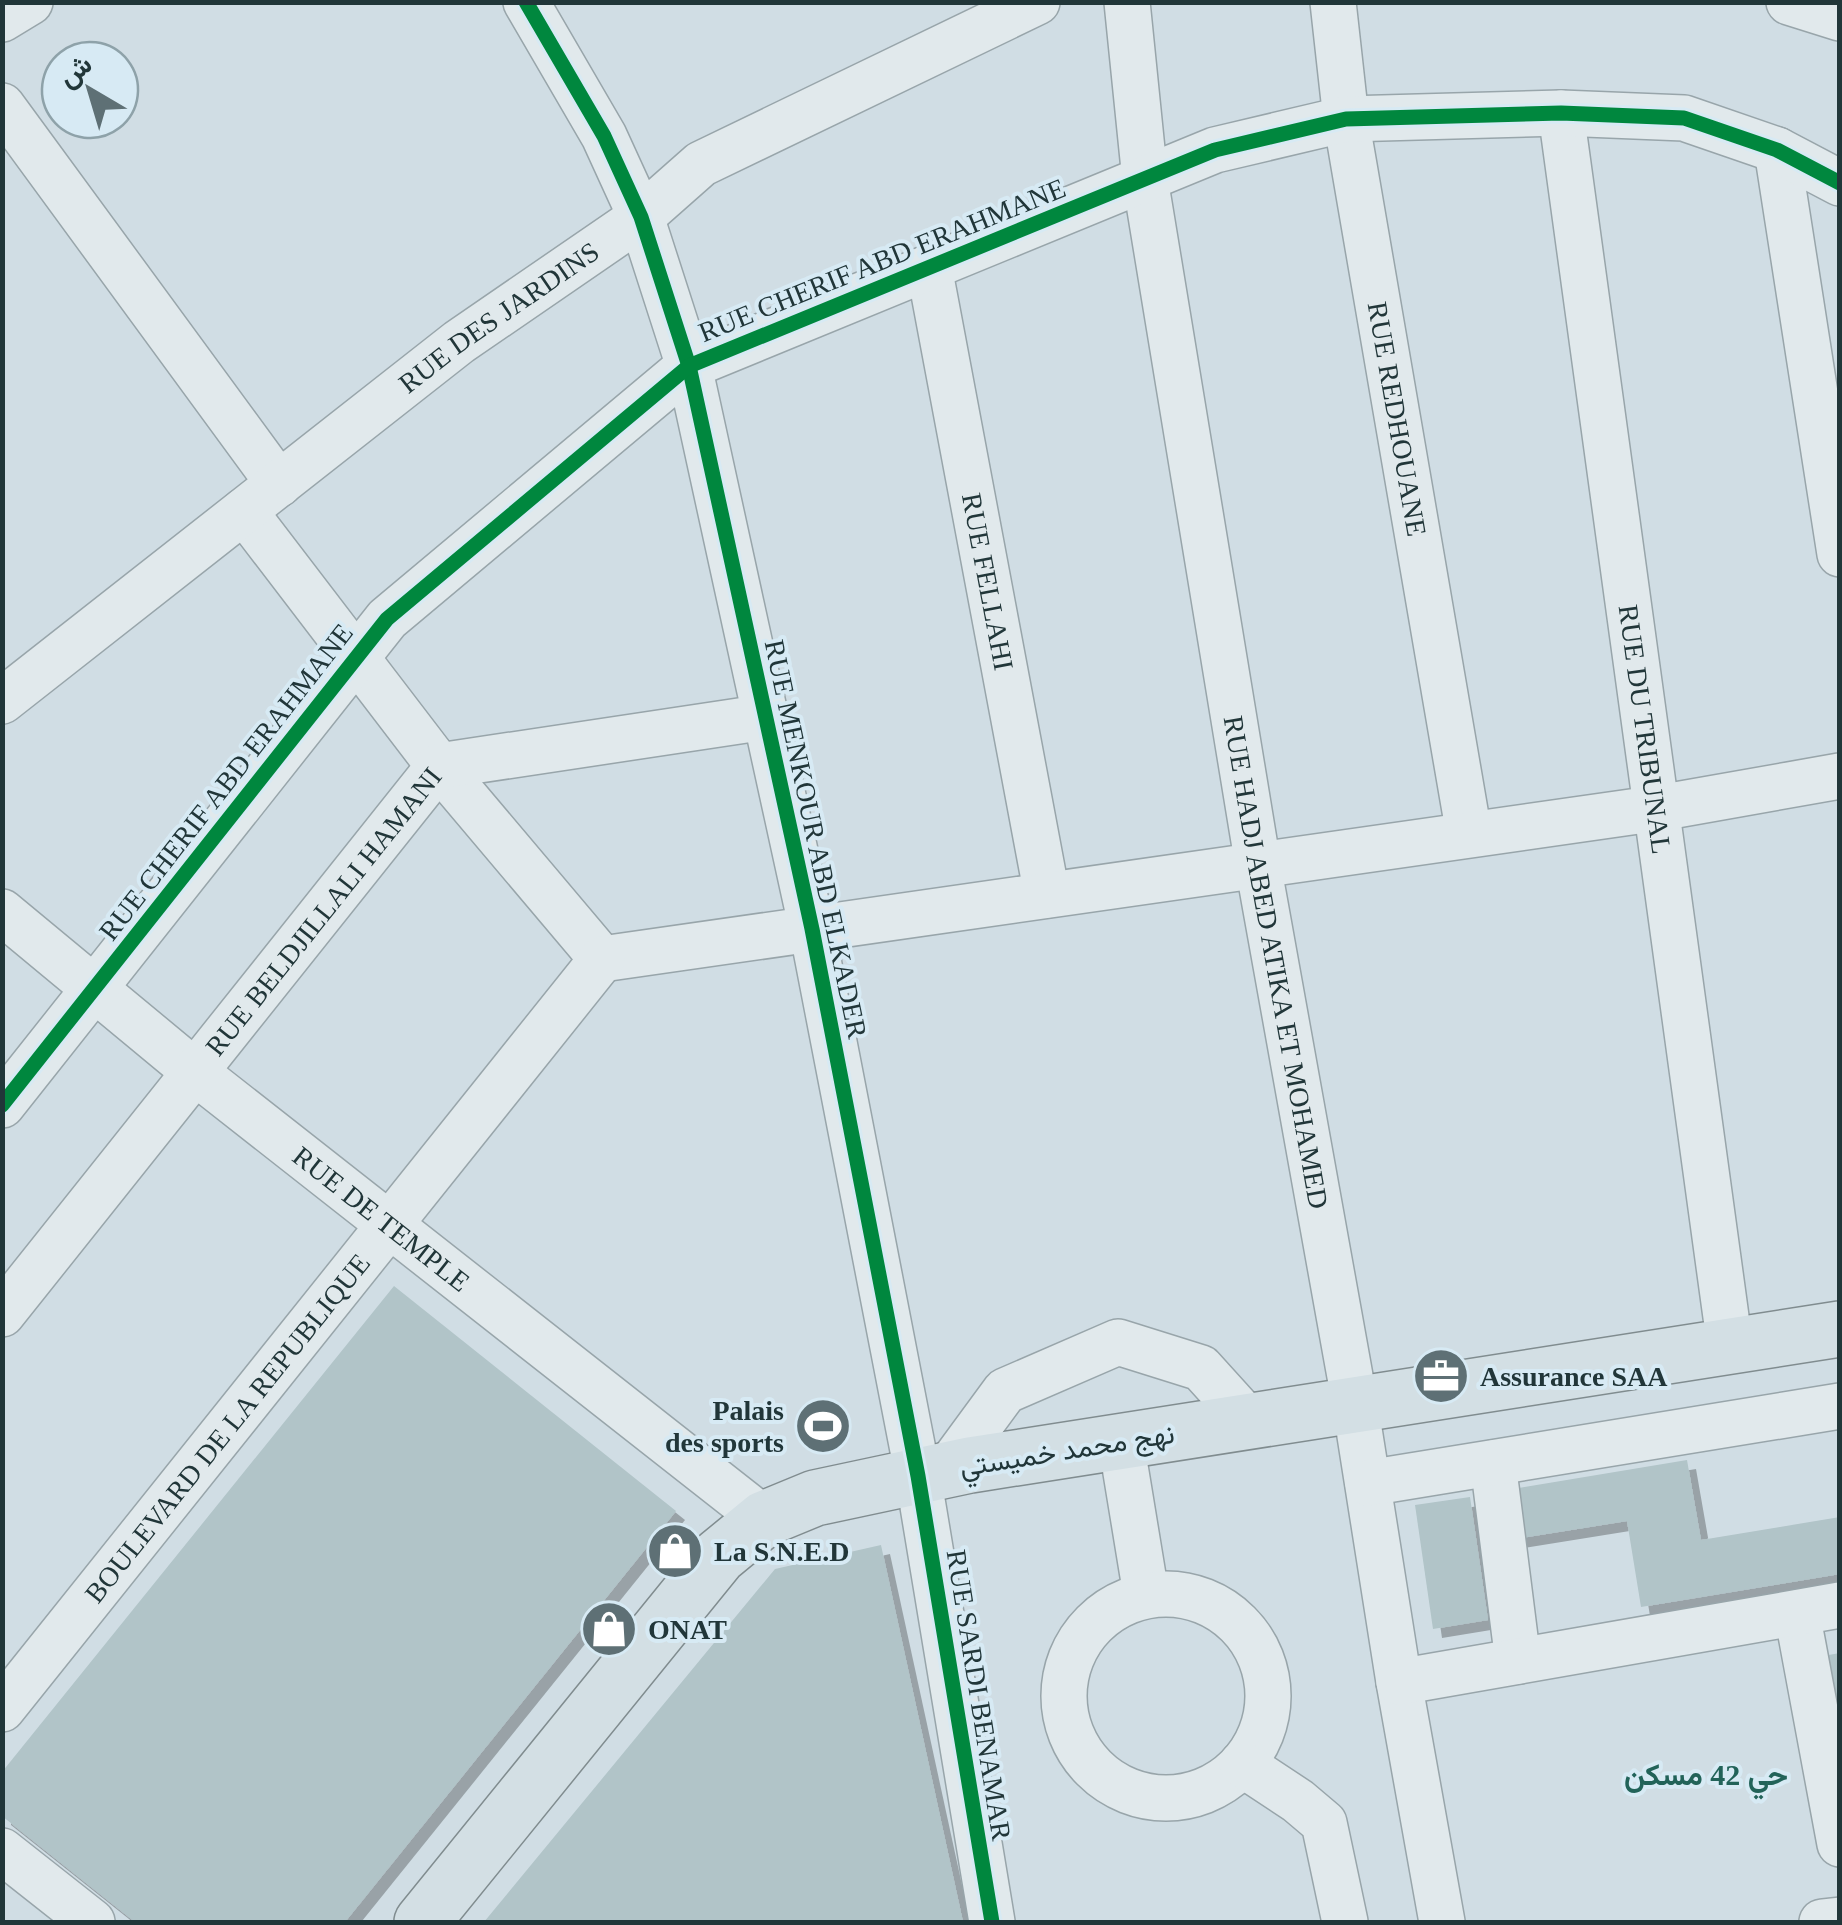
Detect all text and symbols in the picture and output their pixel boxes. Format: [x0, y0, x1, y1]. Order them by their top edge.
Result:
north arrow [40, 40, 140, 140]
text: ش [52, 48, 98, 94]
street label: RUE CHERIF ABD ERAHMANE [694, 172, 1070, 348]
street label: RUE DES JARDINS [393, 235, 605, 399]
street label: RUE REDHOUANE [1362, 299, 1433, 538]
street label: RUE FELLAHI [956, 490, 1020, 673]
street label: RUE DU TRIBUNAL [1613, 602, 1678, 856]
street label: RUE CHERIF ABD ERAHMANE [93, 618, 359, 946]
street label: RUE MENKOUR ABD ELKADER [759, 637, 874, 1041]
street label: RUE HADJ ABED ATIKA ET MOHAMED [1218, 713, 1335, 1211]
street label: RUE BELDJILLALI HAMANI [199, 761, 447, 1062]
street label: RUE DE TEMPLE [287, 1140, 476, 1297]
street label: BOULEVARD DE LA REPUBLIQUE [78, 1247, 376, 1608]
office icon: Assurance SAA [1411, 1346, 1471, 1406]
place label: Assurance SAA [1480, 1361, 1668, 1392]
place label: Palais des sports [665, 1395, 784, 1458]
sports icon: Palais des sports [793, 1396, 853, 1456]
street label: نهج محمد خميستي [957, 1418, 1178, 1489]
shop icon: La S.N.E.D [645, 1521, 705, 1581]
place label: La S.N.E.D [714, 1536, 849, 1567]
street label: RUE SARDI BENAMAR [941, 1547, 1017, 1843]
shop icon: ONAT [579, 1599, 639, 1659]
place label: ONAT [648, 1614, 727, 1645]
district label: حي 42 مسكن [1624, 1758, 1788, 1800]

